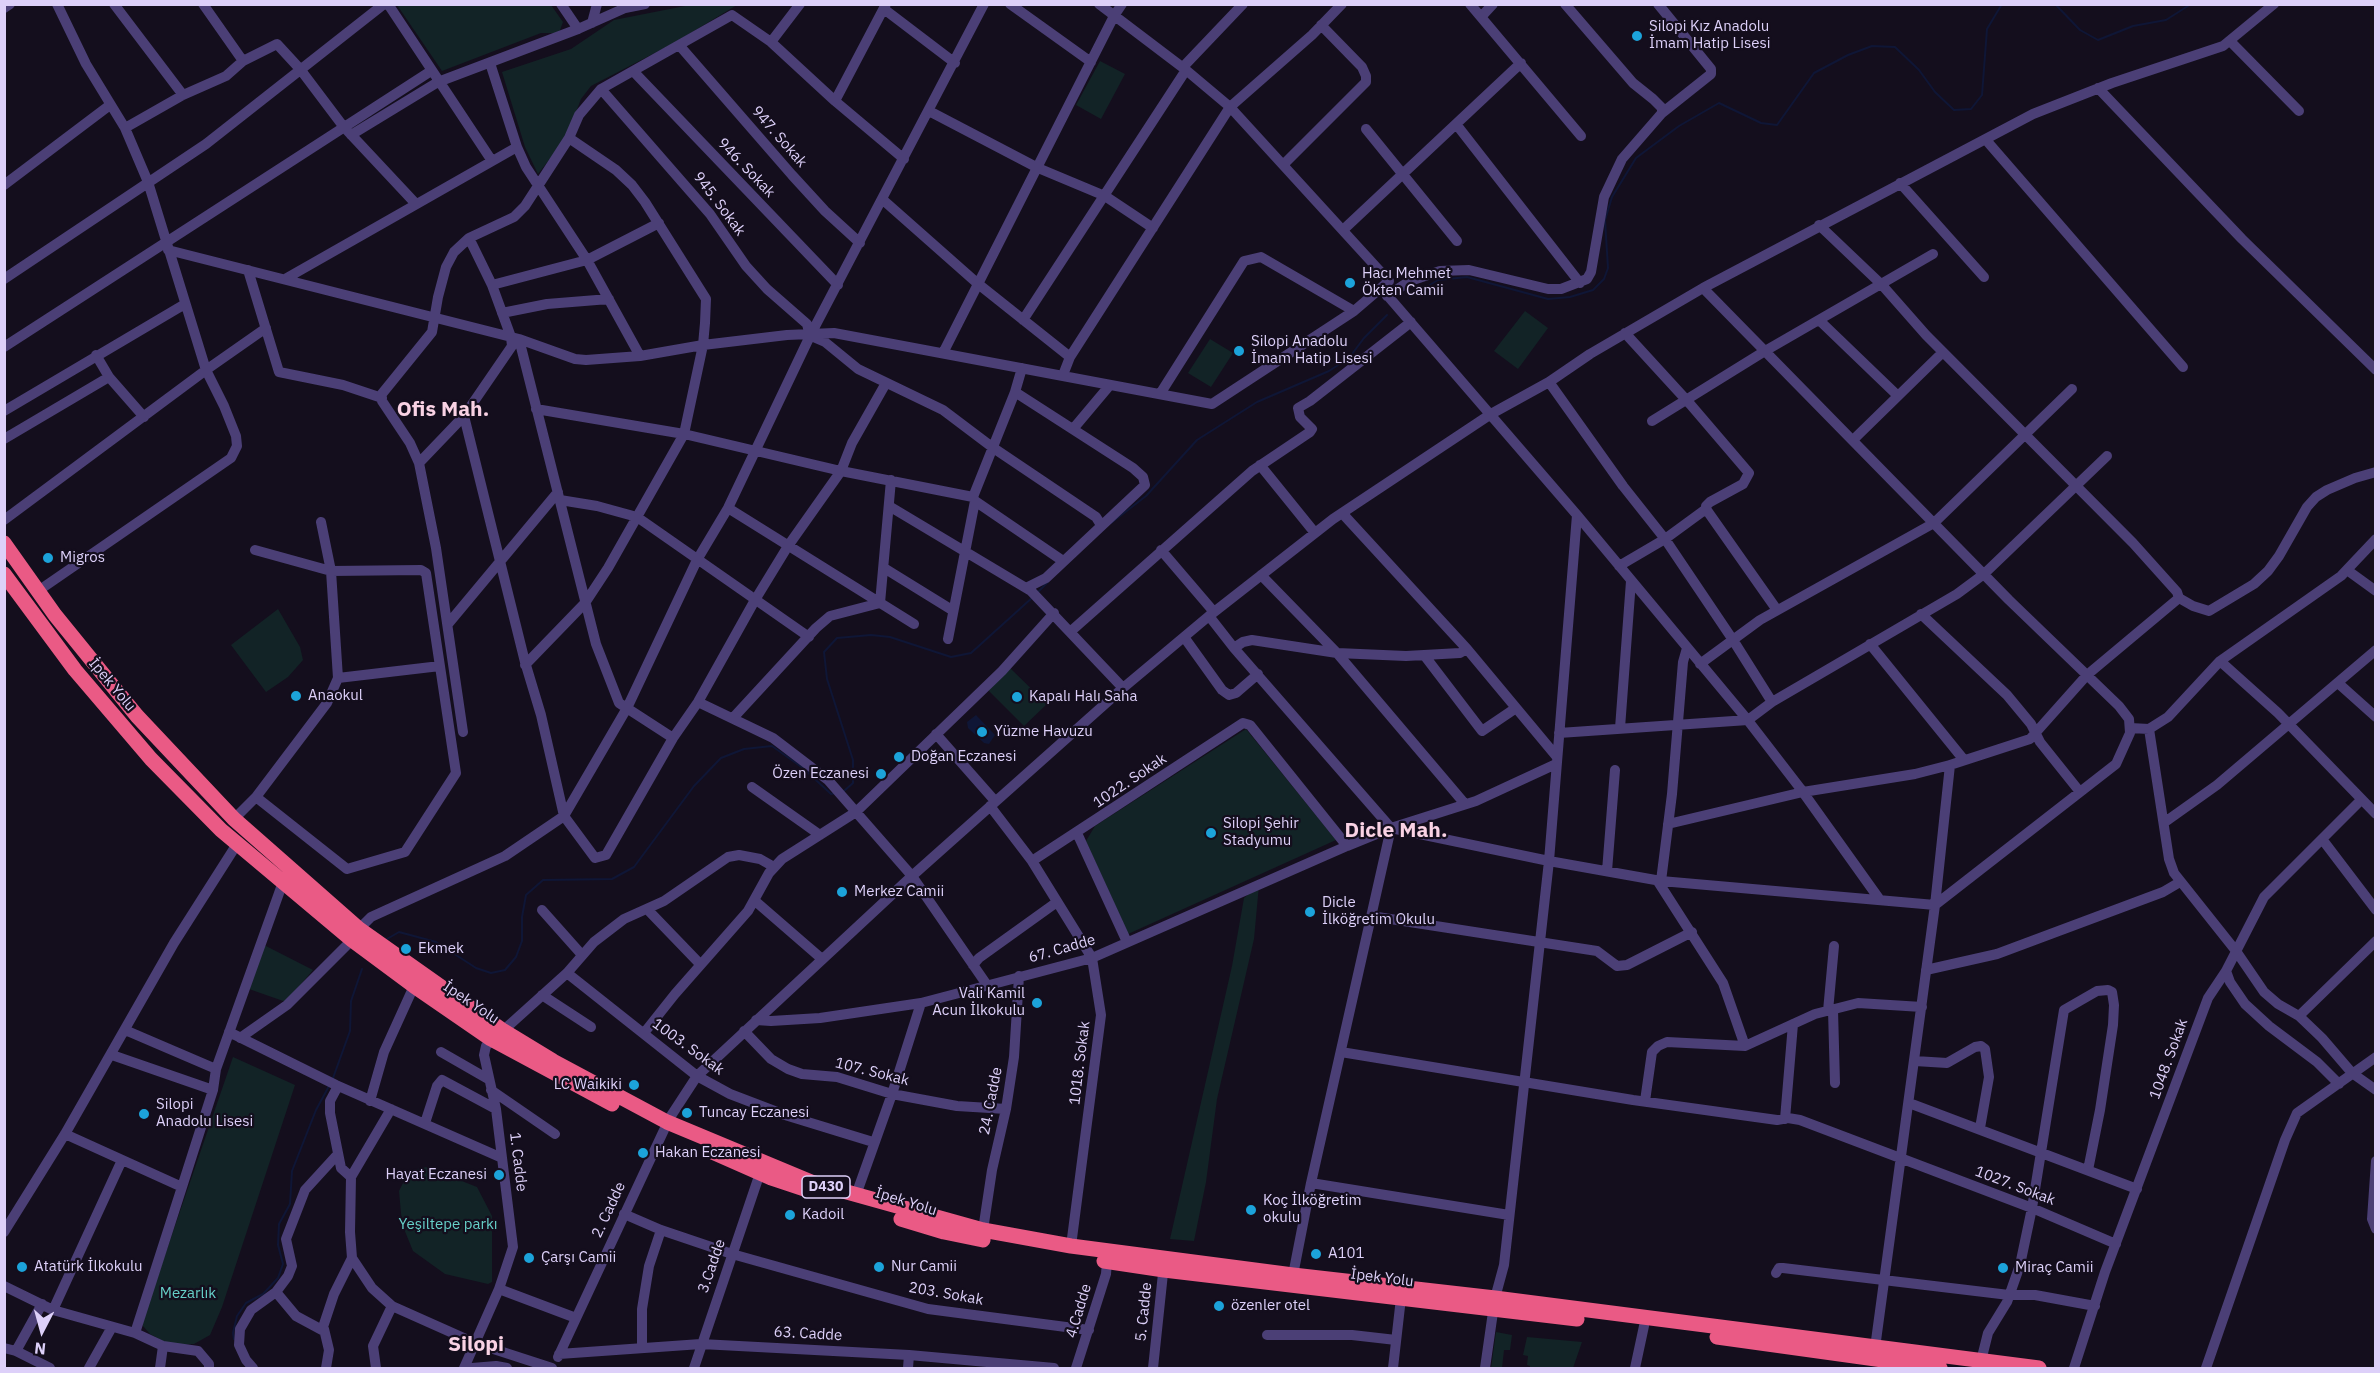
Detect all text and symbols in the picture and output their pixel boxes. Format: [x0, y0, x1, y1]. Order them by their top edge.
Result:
place label: Silopi Kız Anadolu İmam Hatip Lisesi [1649, 18, 1770, 53]
marker: Silopi Kız Anadolu İmam Hatip Lisesi [1630, 29, 1644, 43]
street label: 947. Sokak [747, 103, 811, 171]
street label: 946. Sokak [713, 135, 779, 201]
street label: 945. Sokak [689, 168, 749, 240]
place label: Hacı Mehmet Ökten Camii [1362, 265, 1451, 300]
marker: Hacı Mehmet Ökten Camii [1343, 276, 1357, 290]
place label: Silopi Anadolu İmam Hatip Lisesi [1251, 333, 1372, 368]
marker: Silopi Anadolu İmam Hatip Lisesi [1232, 344, 1246, 358]
district label: Ofis Mah. [397, 397, 489, 423]
place label: Migros [60, 549, 105, 567]
marker: Migros [41, 551, 55, 565]
street label: İpek Yolu [85, 655, 139, 715]
place label: Anaokul [308, 687, 363, 705]
place label: Kapalı Halı Saha [1029, 688, 1138, 706]
marker: Anaokul [289, 689, 303, 703]
marker: Kapalı Halı Saha [1010, 690, 1024, 704]
place label: Yüzme Havuzu [994, 723, 1093, 741]
marker: Yüzme Havuzu [975, 725, 989, 739]
place label: Doğan Eczanesi [911, 748, 1016, 766]
marker: Doğan Eczanesi [892, 750, 906, 764]
street label: 1022. Sokak [1090, 750, 1170, 812]
place label: Özen Eczanesi [772, 765, 869, 783]
marker: Özen Eczanesi [874, 767, 888, 781]
place label: Silopi Şehir Stadyumu [1223, 815, 1299, 850]
district label: Dicle Mah. [1345, 818, 1447, 844]
marker: Silopi Şehir Stadyumu [1204, 826, 1218, 840]
place label: Merkez Camii [854, 883, 944, 901]
marker: Merkez Camii [835, 885, 849, 899]
place label: Dicle İlköğretim Okulu [1322, 894, 1435, 929]
marker: Dicle İlköğretim Okulu [1303, 905, 1317, 919]
street label: 67. Cadde [1027, 931, 1097, 967]
place label: Ekmek [418, 940, 464, 958]
marker: Ekmek [399, 942, 413, 956]
street label: İpek Yolu [440, 978, 502, 1028]
place label: Vali Kamil Acun İlkokulu [932, 985, 1025, 1020]
marker: Vali Kamil Acun İlkokulu [1030, 996, 1044, 1010]
street label: 1003. Sokak [649, 1015, 727, 1079]
street label: 1048. Sokak [2146, 1016, 2192, 1102]
street label: 1018. Sokak [1066, 1020, 1094, 1106]
street label: 107. Sokak [833, 1054, 911, 1090]
street label: 24. Cadde [976, 1066, 1006, 1136]
place label: LC Waikiki [554, 1076, 622, 1094]
marker: LC Waikiki [627, 1078, 641, 1092]
place label: Silopi Anadolu Lisesi [156, 1096, 253, 1131]
place label: Tuncay Eczanesi [699, 1104, 809, 1122]
marker: Tuncay Eczanesi [680, 1106, 694, 1120]
marker: Silopi Anadolu Lisesi [137, 1107, 151, 1121]
street label: 1. Cadde [505, 1131, 531, 1193]
place label: Hakan Eczanesi [655, 1144, 760, 1162]
marker: Hakan Eczanesi [636, 1146, 650, 1160]
street label: 1027. Sokak [1972, 1162, 2058, 1210]
place label: Hayat Eczanesi [385, 1166, 487, 1184]
marker: Hayat Eczanesi [492, 1168, 506, 1182]
road number: D430 [802, 1176, 850, 1198]
street label: 2. Cadde [588, 1179, 630, 1241]
street label: İpek Yolu [873, 1184, 939, 1220]
place label: Koç İlköğretim okulu [1263, 1192, 1361, 1227]
marker: Koç İlköğretim okulu [1244, 1203, 1258, 1217]
place label: Kadoil [802, 1206, 844, 1224]
marker: Kadoil [783, 1208, 797, 1222]
park label: Yeşiltepe parkı [398, 1216, 498, 1234]
street label: 3.Cadde [694, 1237, 730, 1295]
place label: A101 [1328, 1245, 1365, 1263]
marker: A101 [1309, 1247, 1323, 1261]
place label: Çarşı Camii [541, 1249, 616, 1267]
marker: Çarşı Camii [522, 1251, 536, 1265]
place label: Atatürk İlkokulu [34, 1258, 143, 1276]
place label: Nur Camii [891, 1258, 957, 1276]
place label: Miraç Camii [2015, 1259, 2093, 1277]
marker: Atatürk İlkokulu [15, 1260, 29, 1274]
marker: Nur Camii [872, 1260, 886, 1274]
marker: Miraç Camii [1996, 1261, 2010, 1275]
street label: İpek Yolu [1349, 1265, 1415, 1291]
street label: 203. Sokak [907, 1279, 985, 1309]
street label: 5. Cadde [1132, 1281, 1156, 1343]
street label: 4.Cadde [1062, 1282, 1096, 1340]
park label: Mezarlık [160, 1285, 216, 1303]
place label: özenler otel [1231, 1297, 1310, 1315]
marker: özenler otel [1212, 1299, 1226, 1313]
north arrow [12, 1301, 72, 1361]
street label: 63. Cadde [773, 1323, 843, 1345]
district label: Silopi [448, 1332, 504, 1358]
text: N [33, 1338, 47, 1359]

